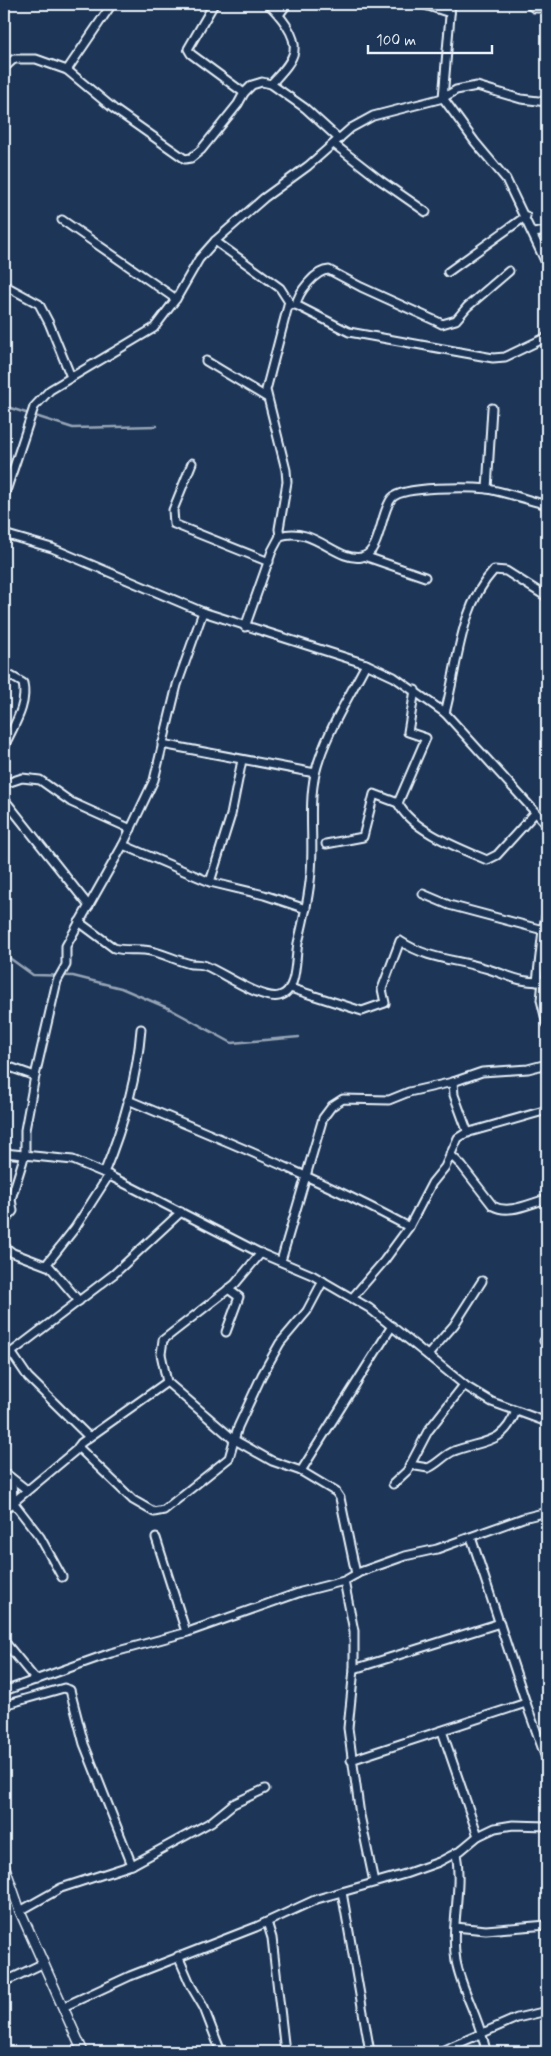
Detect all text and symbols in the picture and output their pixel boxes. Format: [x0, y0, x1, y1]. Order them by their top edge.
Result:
scale bar [368, 22, 492, 54]
text: 100 m [376, 31, 416, 51]

